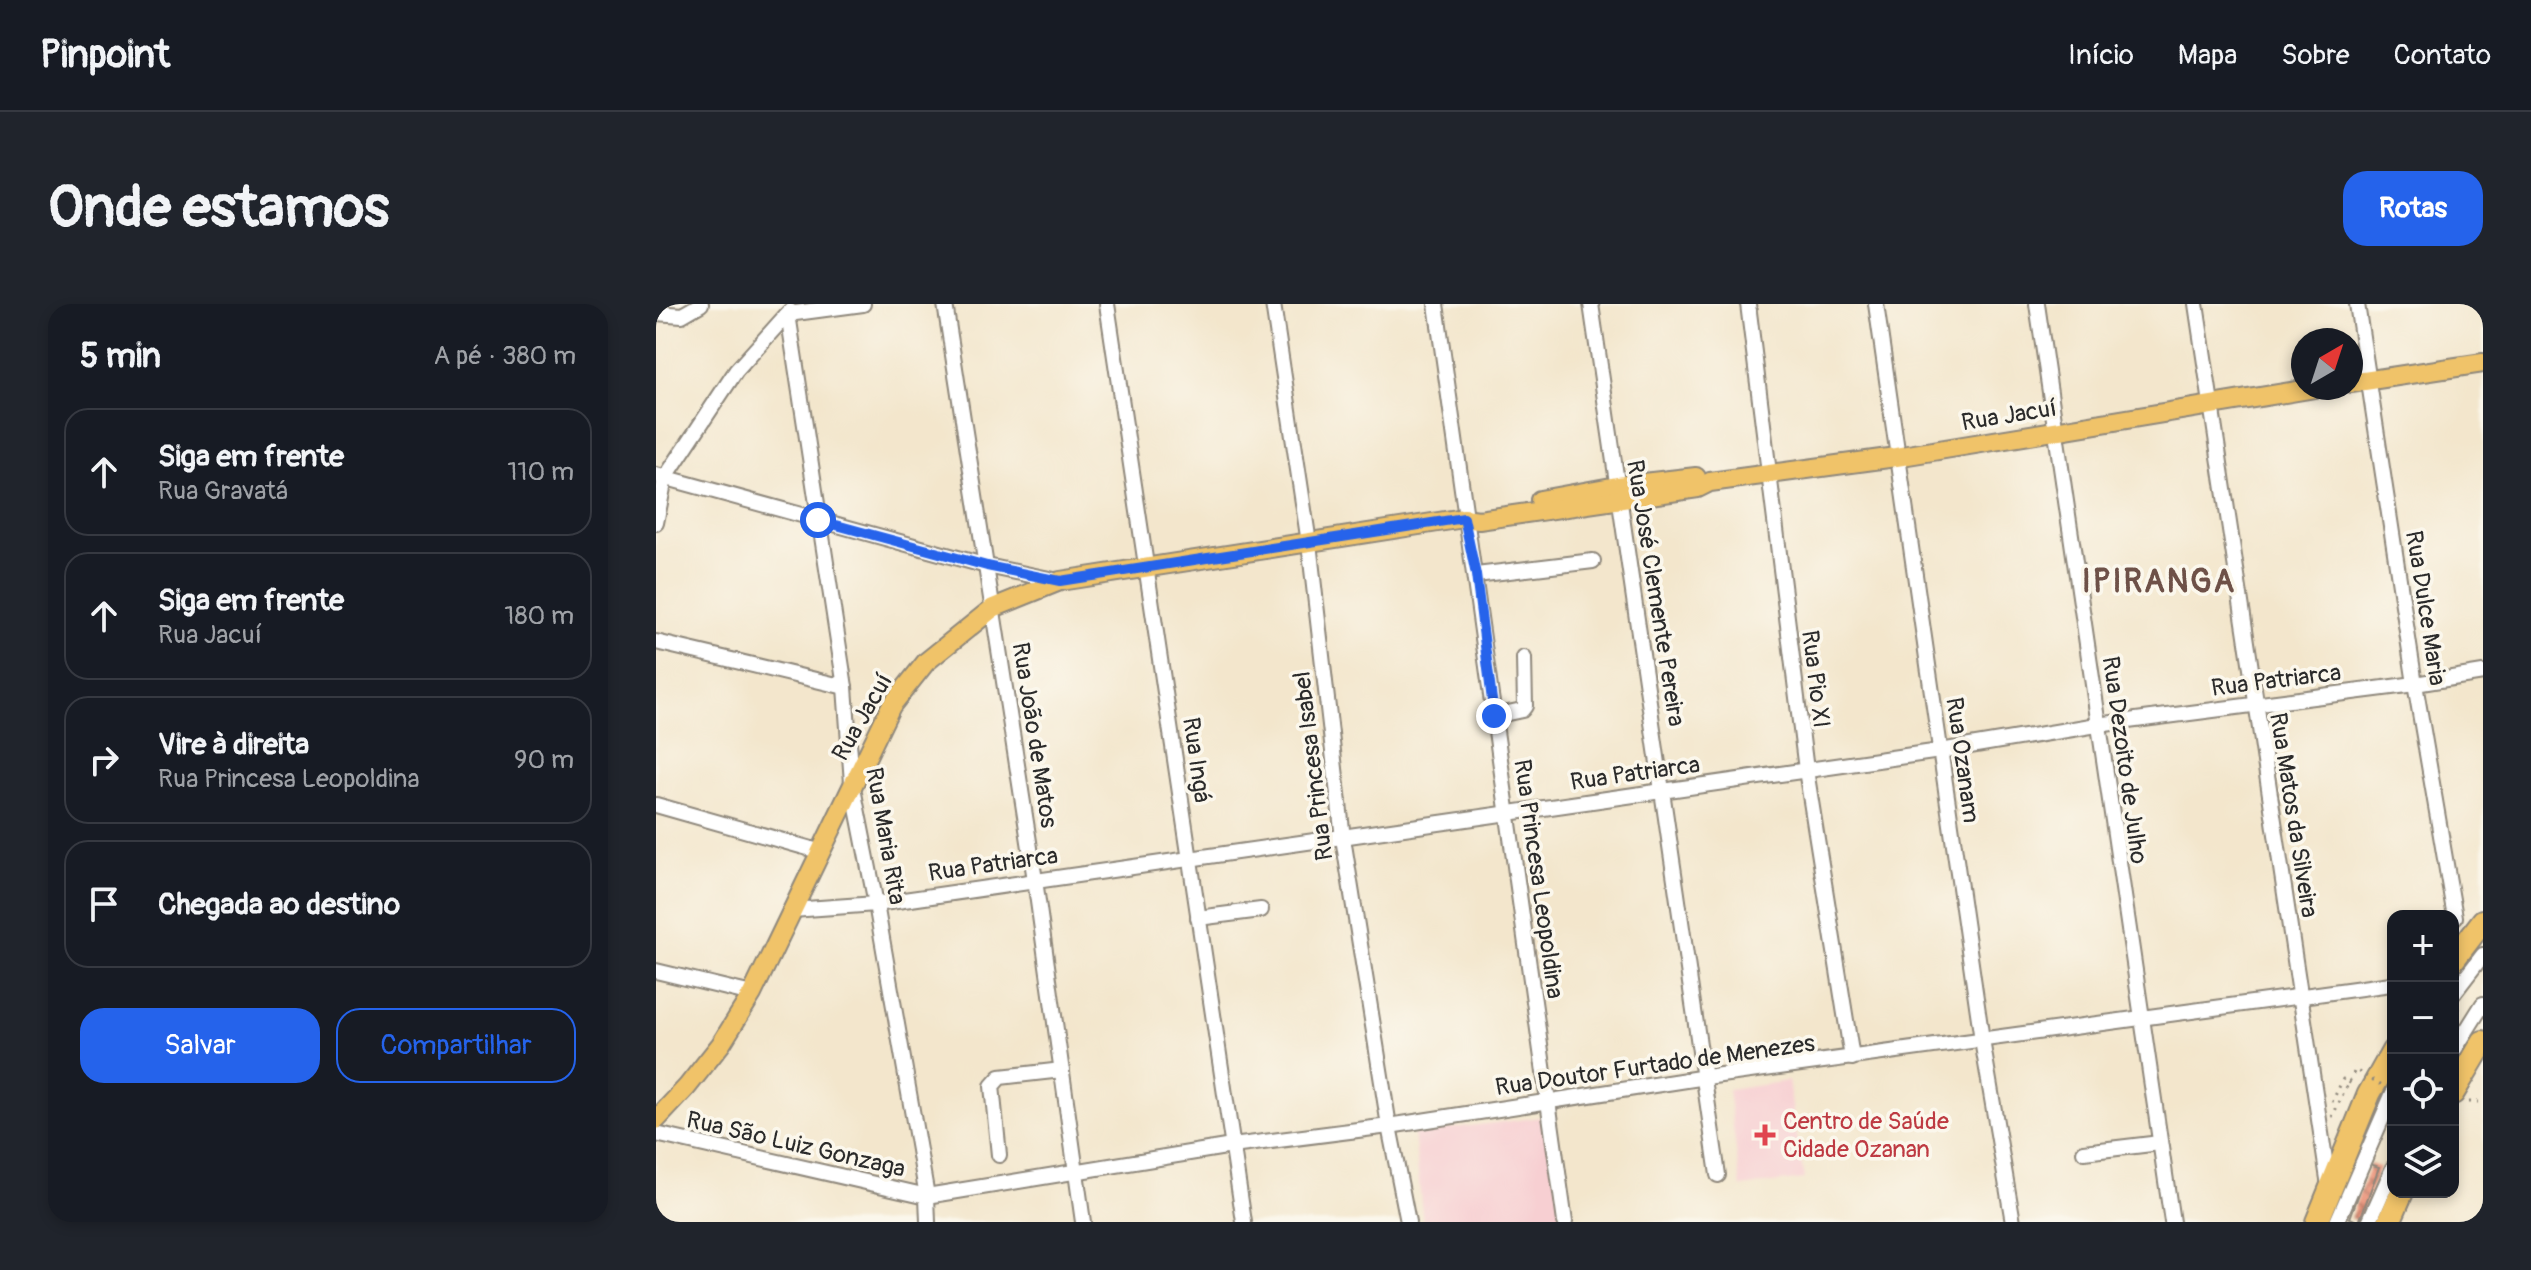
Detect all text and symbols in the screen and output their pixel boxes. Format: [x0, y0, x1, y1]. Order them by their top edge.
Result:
text: Pinpoint [40, 31, 170, 79]
text: Início [2068, 38, 2134, 73]
text: Mapa [2178, 38, 2237, 73]
text: Sobre [2281, 38, 2350, 73]
text: Contato [2394, 38, 2491, 73]
button: Rotas [2343, 171, 2483, 246]
text: Onde estamos [48, 174, 389, 243]
north arrow [2291, 328, 2363, 400]
text: 5 min [80, 335, 161, 378]
text: A pé · 380 m [434, 340, 576, 372]
street label: Rua Jacuí [1959, 394, 2059, 437]
text: Siga em frente [158, 438, 344, 475]
icon: ahead [82, 450, 126, 494]
text: 110 m [507, 456, 574, 488]
street label: Rua José Clemente Pereira [1620, 458, 1691, 728]
text: Rua Gravatá [158, 475, 288, 507]
route start [800, 502, 836, 538]
street label: Rua Dulce Maria [2399, 529, 2452, 688]
district label: IPIRANGA [2082, 562, 2236, 602]
text: Siga em frente [158, 582, 344, 619]
icon: ahead [82, 594, 126, 638]
text: 180 m [504, 600, 574, 632]
text: Rua Jacuí [158, 619, 262, 651]
street label: Rua Pio XI [1795, 628, 1836, 730]
street label: Rua João de Matos [1006, 640, 1064, 830]
street label: Rua Dezoito de Julho [2096, 655, 2153, 866]
street label: Rua Patriarca [2209, 658, 2343, 703]
street label: Rua Jacuí [826, 668, 899, 766]
street label: Rua Princesa Isabel [1288, 670, 1339, 862]
street label: Rua Ozanam [1939, 695, 1986, 825]
route end [1476, 698, 1512, 734]
street label: Rua Matos da Silveira [2263, 710, 2324, 920]
street label: Rua Ingá [1176, 715, 1217, 805]
text: Vire à direita [158, 726, 309, 763]
icon: right [82, 738, 126, 782]
text: 90 m [514, 744, 574, 776]
street label: Rua Patriarca [1568, 750, 1702, 797]
street label: Rua Princesa Leopoldina [1507, 758, 1570, 1001]
text: Rua Princesa Leopoldina [158, 763, 419, 795]
street label: Rua Maria Rita [859, 765, 912, 907]
street label: Rua Patriarca [926, 841, 1060, 888]
icon: arrive [82, 882, 126, 926]
text: Chegada ao destino [158, 886, 400, 923]
map controls [2387, 910, 2459, 1198]
button: + [2387, 910, 2459, 982]
button: − [2387, 982, 2459, 1054]
button: Salvar [80, 1008, 320, 1083]
button: Compartilhar [336, 1008, 576, 1083]
street label: Rua Doutor Furtado de Menezes [1494, 1029, 1817, 1102]
button: locate [2387, 1054, 2459, 1126]
street label: Rua São Luiz Gonzaga [684, 1105, 908, 1184]
place label: Centro de Saúde Cidade Ozanan [1783, 1107, 1949, 1164]
marker: Centro de Saúde Cidade Ozanan [1754, 1124, 1776, 1146]
button: layers [2387, 1126, 2459, 1198]

